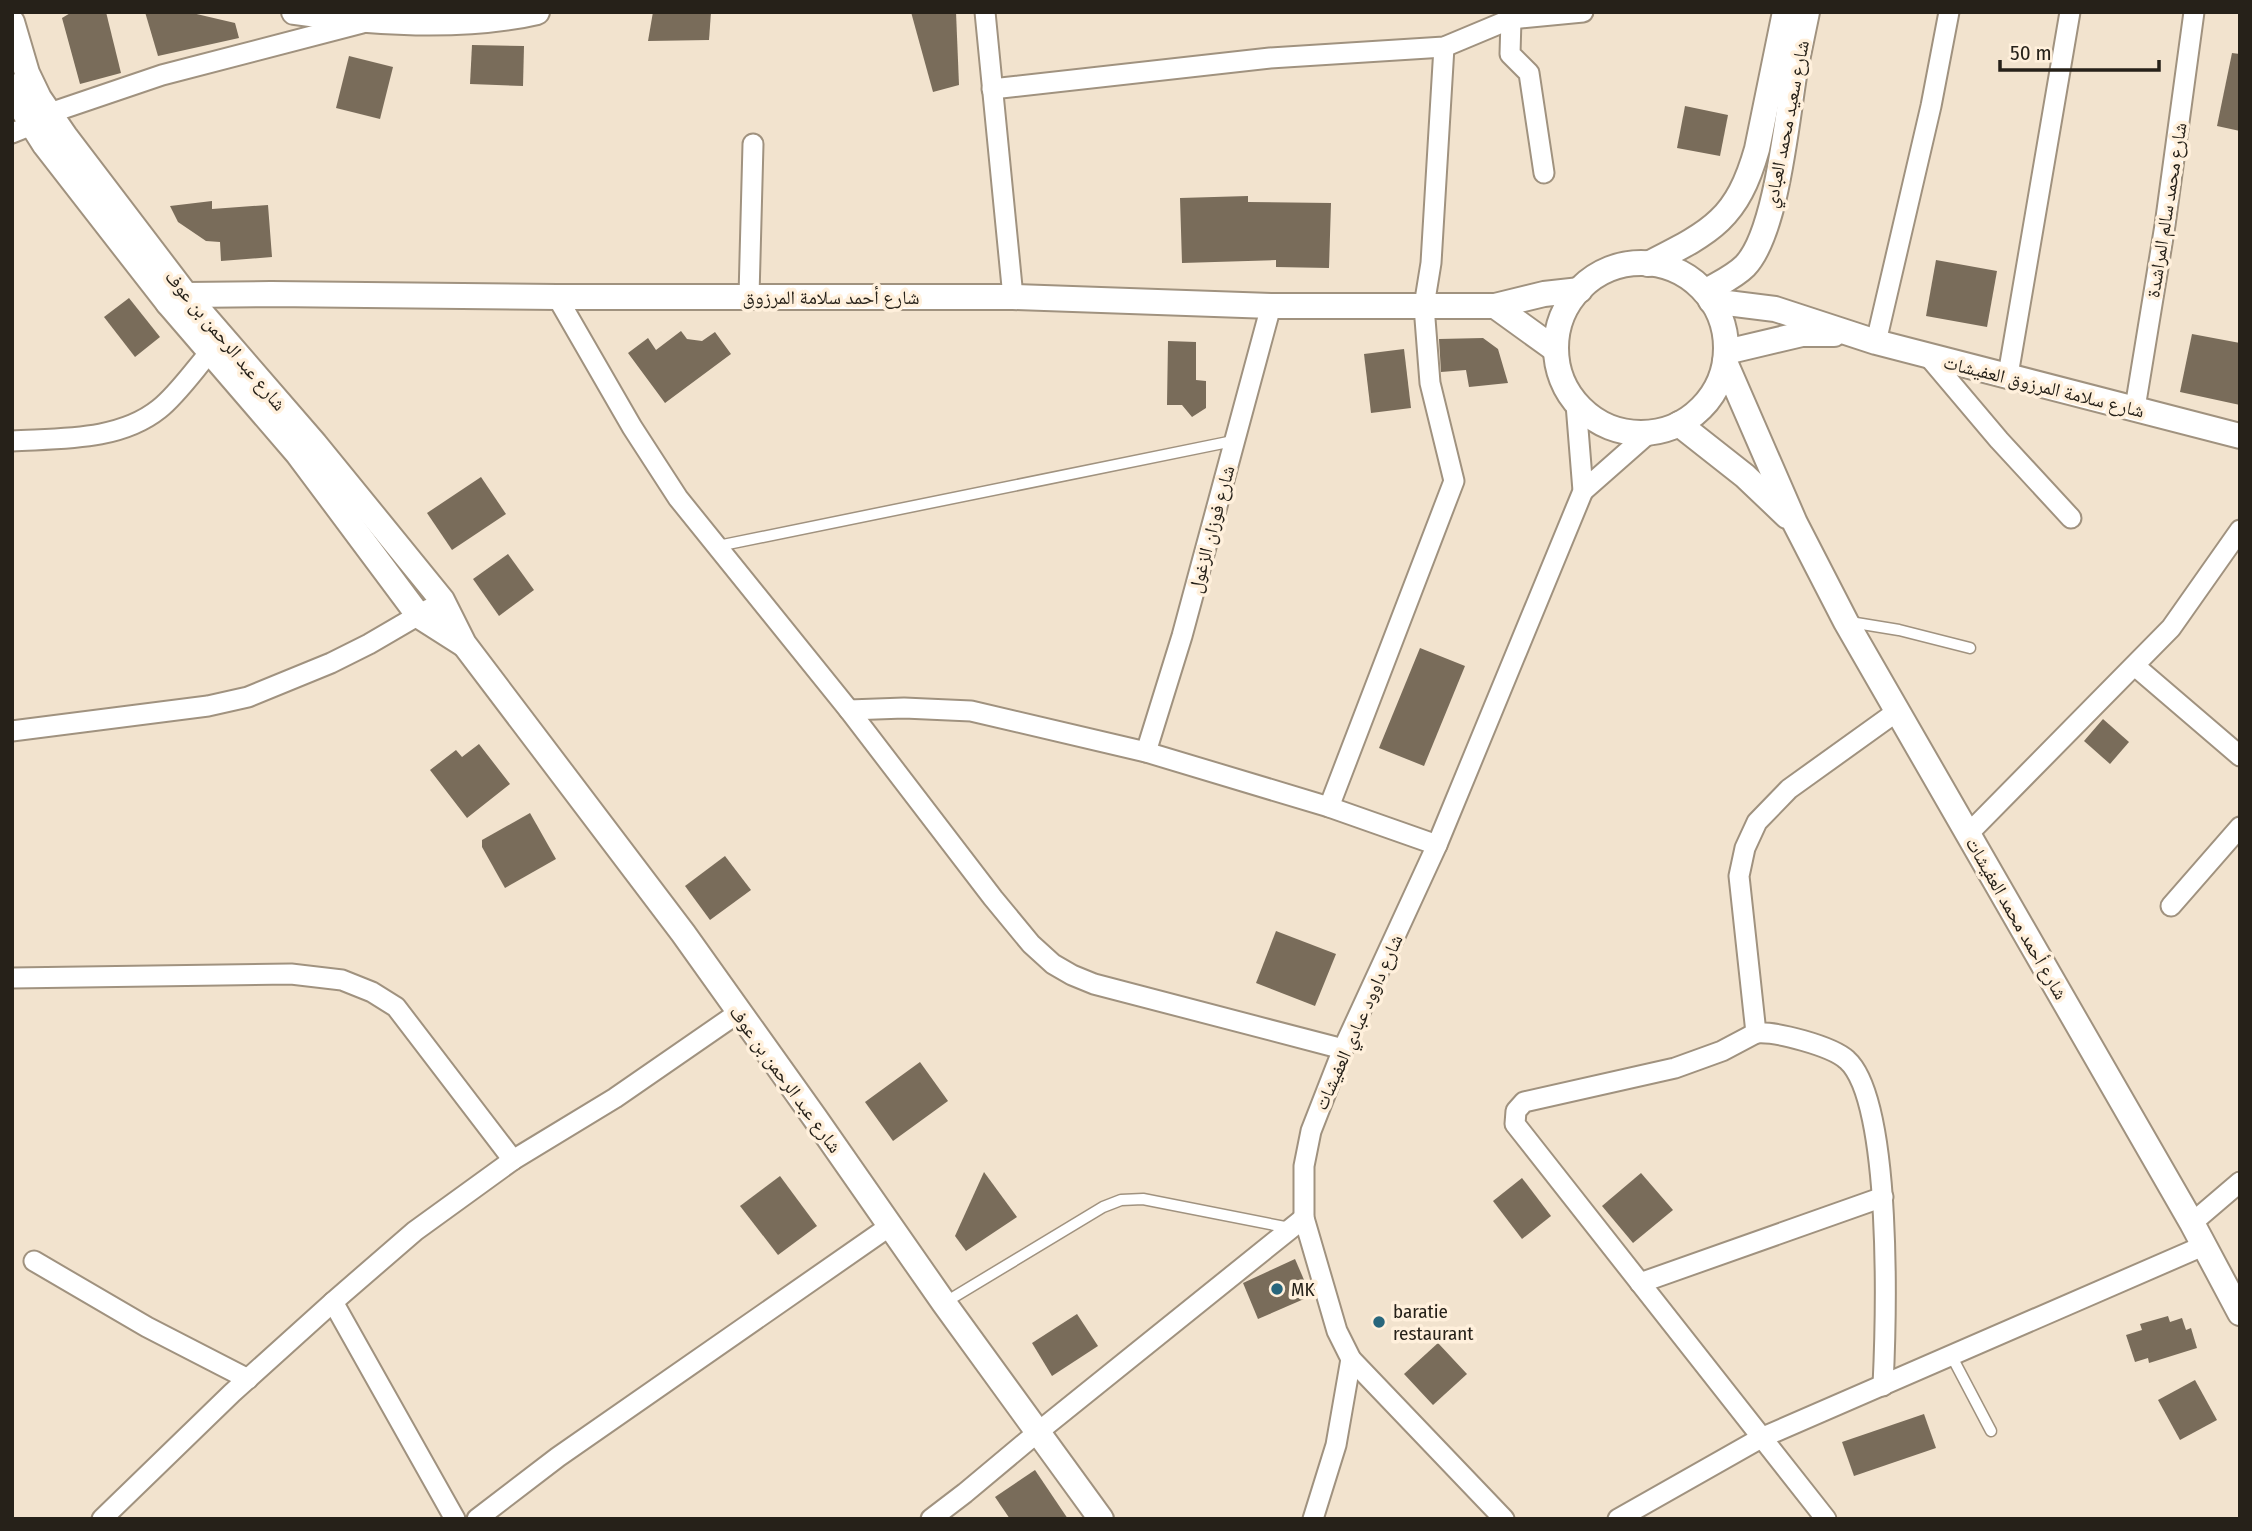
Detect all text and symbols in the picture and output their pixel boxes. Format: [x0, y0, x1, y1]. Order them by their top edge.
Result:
scale bar [2000, 28, 2159, 72]
street label: شارع سعيد محمد العبادي [1759, 38, 1818, 211]
text: 50 m [2010, 40, 2052, 66]
street label: شارع محمد سالم المراشدة [2141, 121, 2193, 299]
street label: شارع عبد الرحمن بن عوف [160, 265, 291, 415]
street label: شارع أحمد سلامة المرزوق [743, 286, 919, 309]
street label: شارع سلامة المرزوق العفيشات [1941, 350, 2147, 423]
street label: شارع فوزان الزغول [1183, 463, 1240, 595]
street label: شارع أحمد محمد العفيشات [1961, 833, 2072, 1004]
street label: شارع داوود عبادي العفيشات [1309, 931, 1411, 1115]
street label: شارع عبد الرحمن بن عوف [724, 1001, 847, 1157]
place label: MK [1291, 1278, 1316, 1301]
marker: MK [1269, 1281, 1285, 1297]
place label: baratie restaurant [1393, 1300, 1474, 1345]
marker: baratie restaurant [1371, 1314, 1387, 1330]

